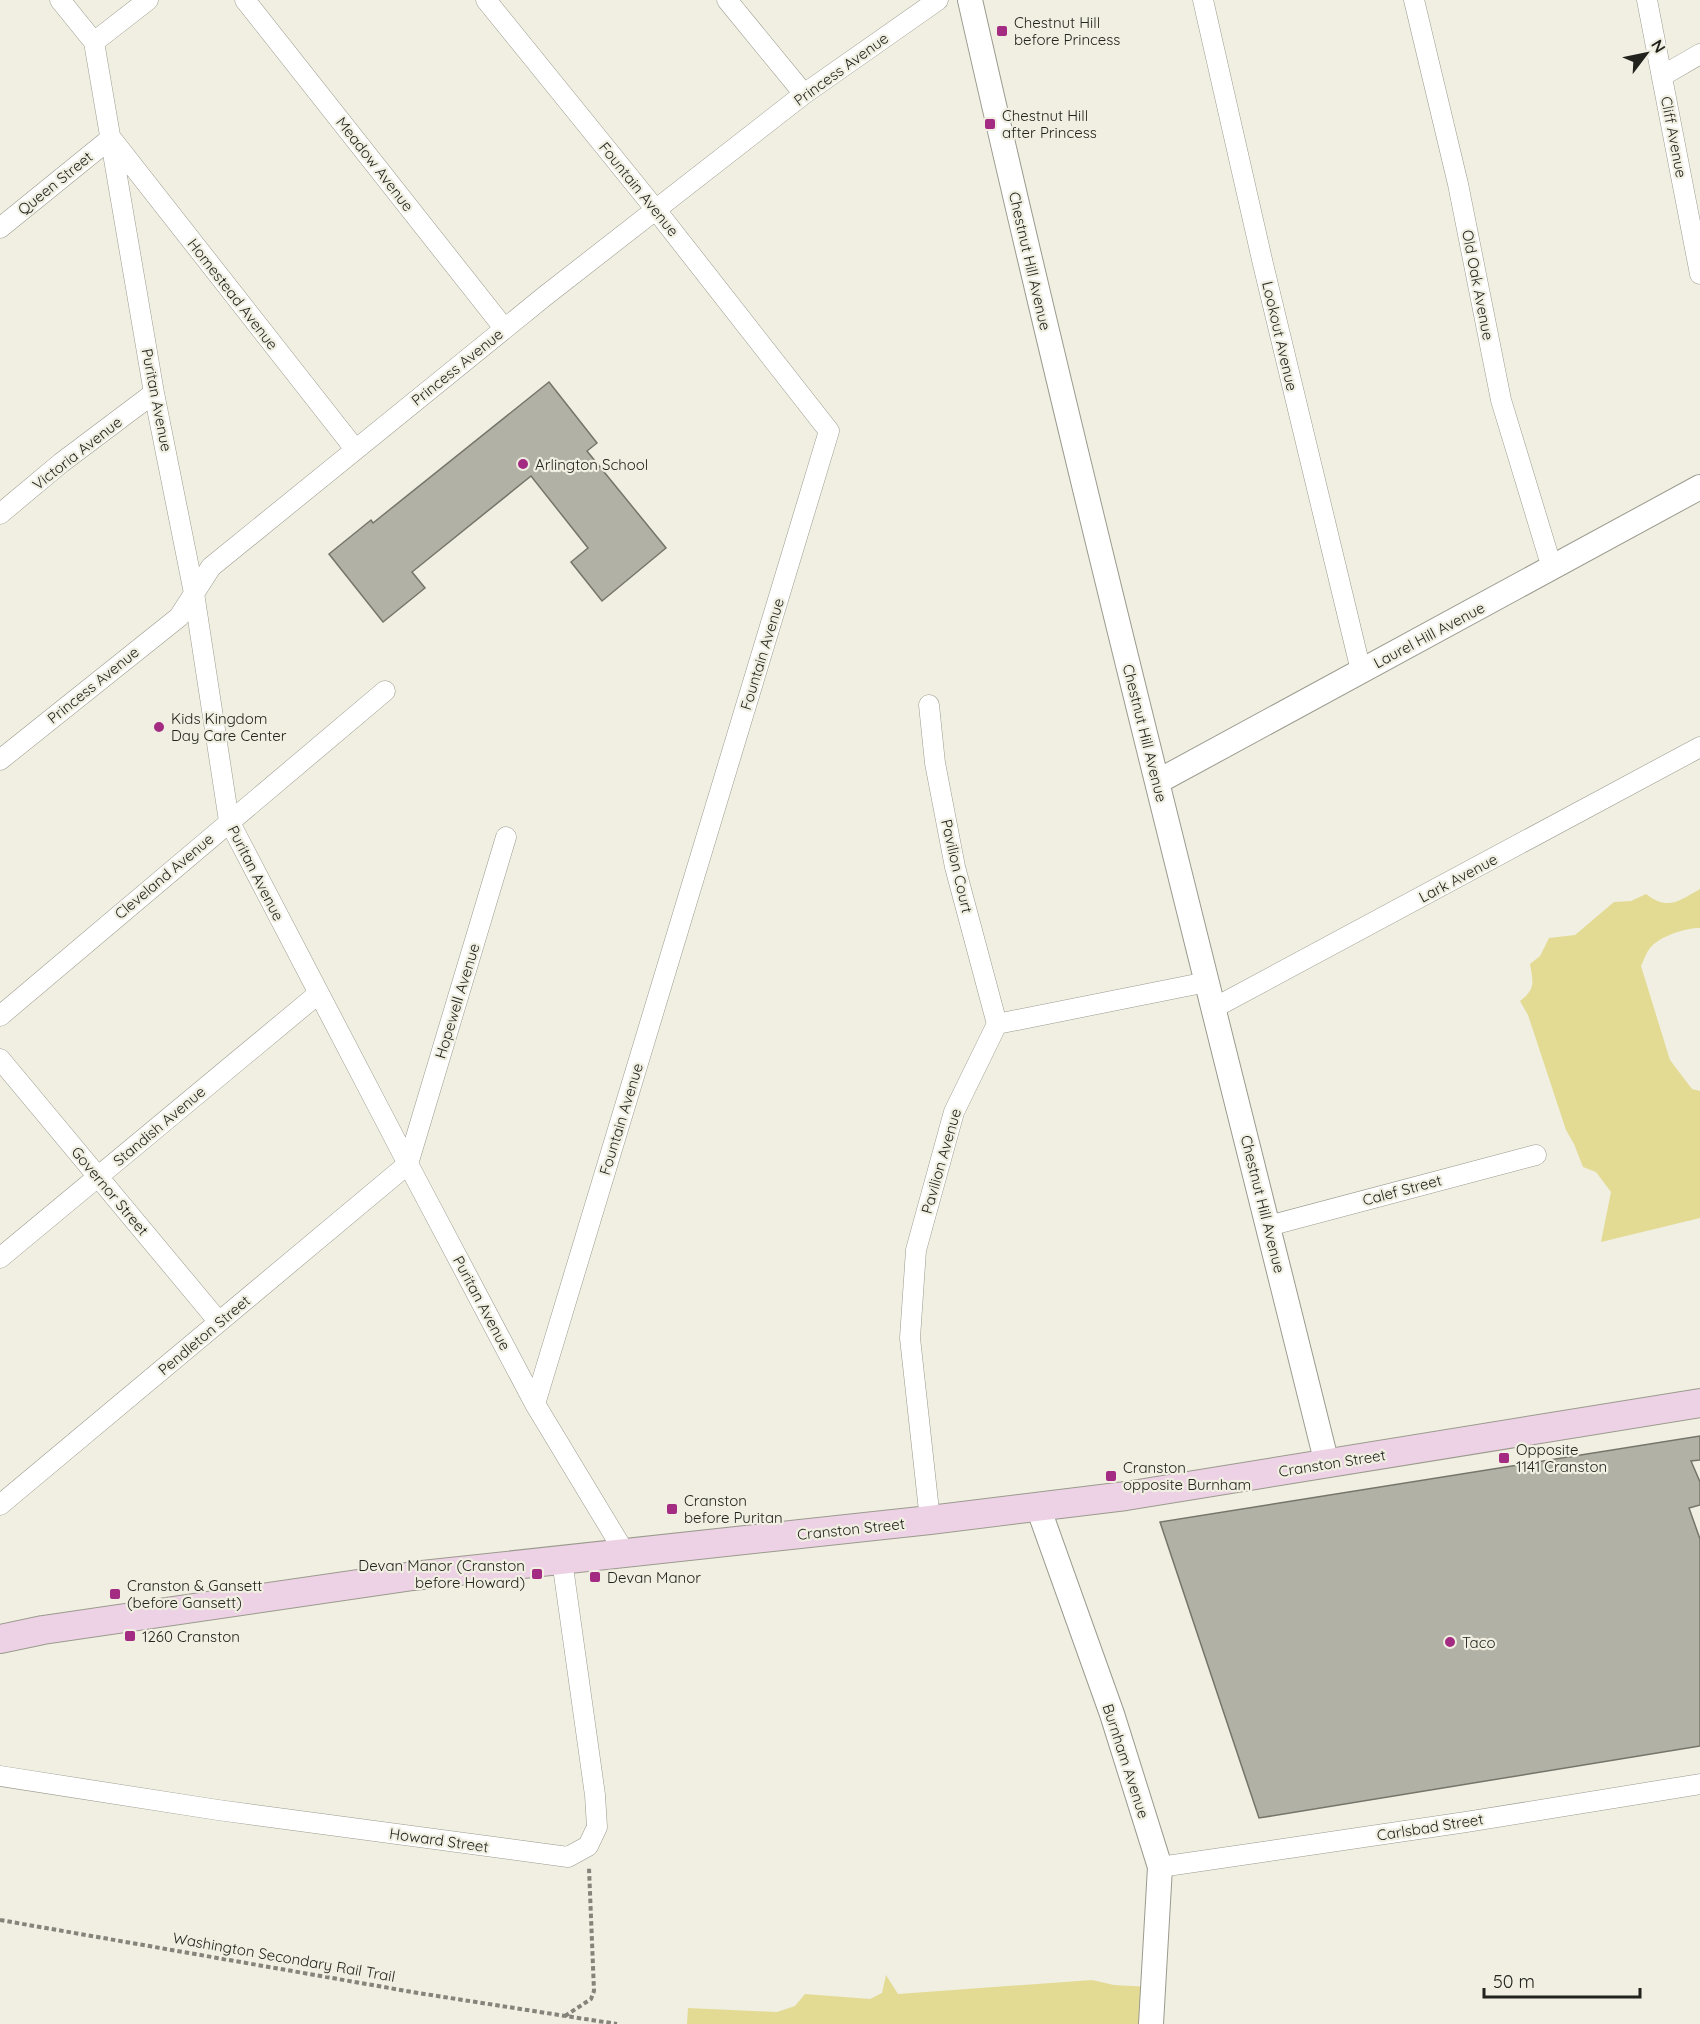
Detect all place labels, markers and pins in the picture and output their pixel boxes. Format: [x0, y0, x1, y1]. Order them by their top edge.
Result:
place label: Chestnut Hill before Princess [1014, 13, 1120, 49]
marker: Chestnut Hill before Princess [995, 24, 1009, 38]
place label: Chestnut Hill after Princess [1002, 106, 1097, 142]
marker: Chestnut Hill after Princess [983, 117, 997, 131]
place label: Arlington School [535, 455, 648, 474]
marker: Arlington School [516, 457, 530, 471]
place label: Kids Kingdom Day Care Center [171, 709, 287, 745]
marker: Kids Kingdom Day Care Center [152, 720, 166, 734]
place label: Opposite 1141 Cranston [1516, 1440, 1607, 1476]
marker: Opposite 1141 Cranston [1497, 1451, 1511, 1465]
place label: Cranston opposite Burnham [1123, 1458, 1251, 1494]
marker: Cranston opposite Burnham [1104, 1469, 1118, 1483]
place label: Cranston before Puritan [684, 1491, 783, 1527]
marker: Cranston before Puritan [665, 1502, 679, 1516]
place label: Devan Manor (Cranston before Howard) [358, 1556, 525, 1592]
marker: Devan Manor (Cranston before Howard) [530, 1567, 544, 1581]
place label: Devan Manor [607, 1568, 701, 1587]
marker: Devan Manor [588, 1570, 602, 1584]
place label: Cranston & Gansett (before Gansett) [127, 1576, 262, 1612]
marker: Cranston & Gansett (before Gansett) [108, 1587, 122, 1601]
place label: 1260 Cranston [142, 1627, 240, 1646]
marker: 1260 Cranston [123, 1629, 137, 1643]
place label: Taco [1462, 1633, 1495, 1652]
marker: Taco [1443, 1635, 1457, 1649]

